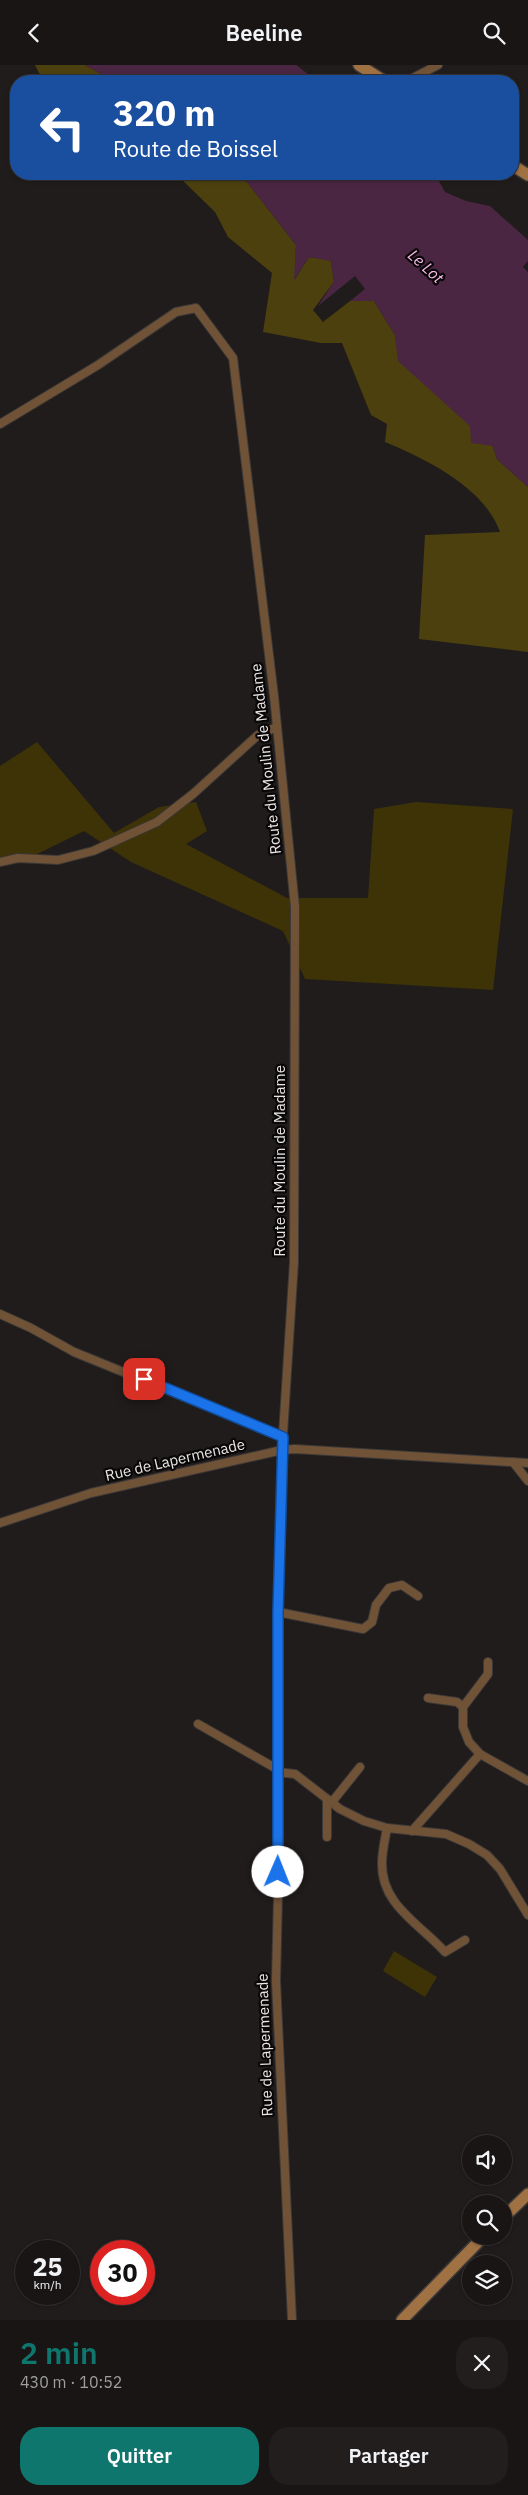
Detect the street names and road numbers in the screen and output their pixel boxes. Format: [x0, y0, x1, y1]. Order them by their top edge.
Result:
street label: Route du Moulin de Madame [246, 663, 285, 855]
street label: Route du Moulin de Madame [270, 1065, 289, 1257]
street label: Rue de Lapermenade [103, 1434, 247, 1485]
street label: Rue de Lapermenade [253, 1973, 276, 2117]

